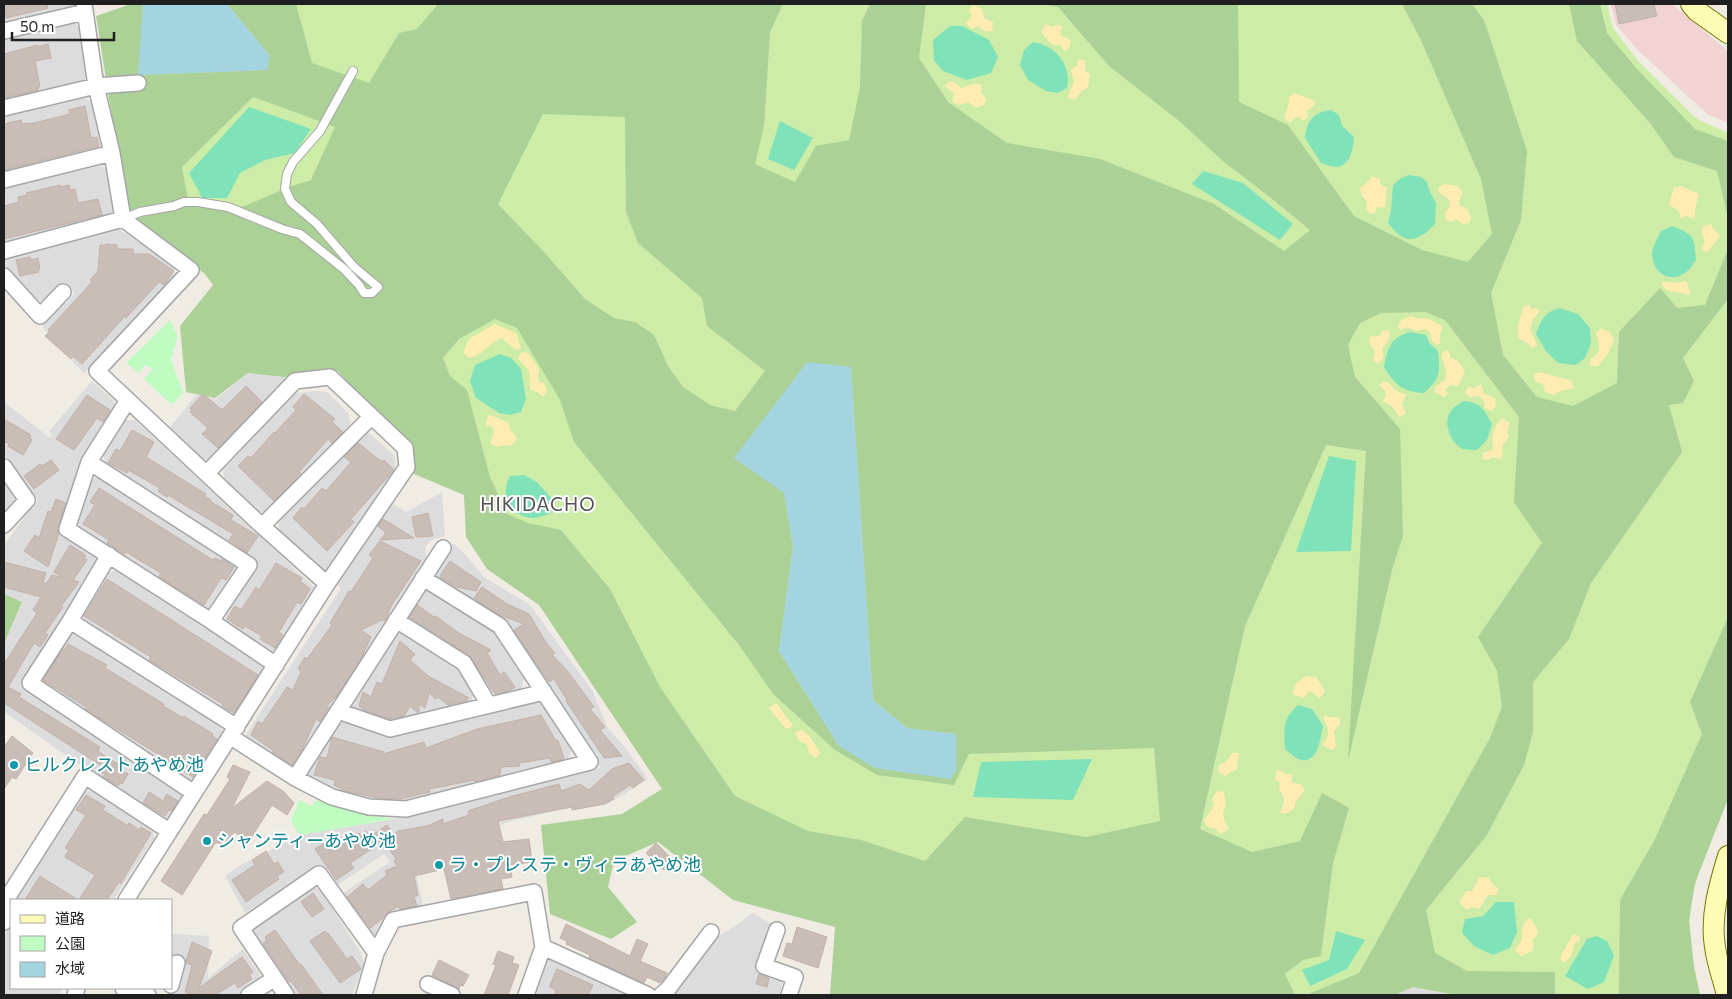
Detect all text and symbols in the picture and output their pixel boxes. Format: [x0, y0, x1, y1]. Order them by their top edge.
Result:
scale bar [12, 10, 115, 42]
text: 50 m [20, 17, 54, 35]
district label: HIKIDACHO [480, 492, 596, 515]
place label: ヒルクレストあやめ池 [24, 753, 204, 775]
marker: ヒルクレストあやめ池 [8, 759, 20, 771]
place label: シャンティーあやめ池 [217, 829, 396, 851]
marker: シャンティーあやめ池 [201, 835, 213, 847]
place label: ラ・プレステ・ヴィラあやめ池 [449, 853, 701, 875]
marker: ラ・プレステ・ヴィラあやめ池 [433, 859, 445, 871]
legend [10, 899, 172, 989]
text: 道路 [55, 909, 85, 927]
text: 公園 [55, 934, 85, 952]
text: 水域 [55, 959, 85, 977]

